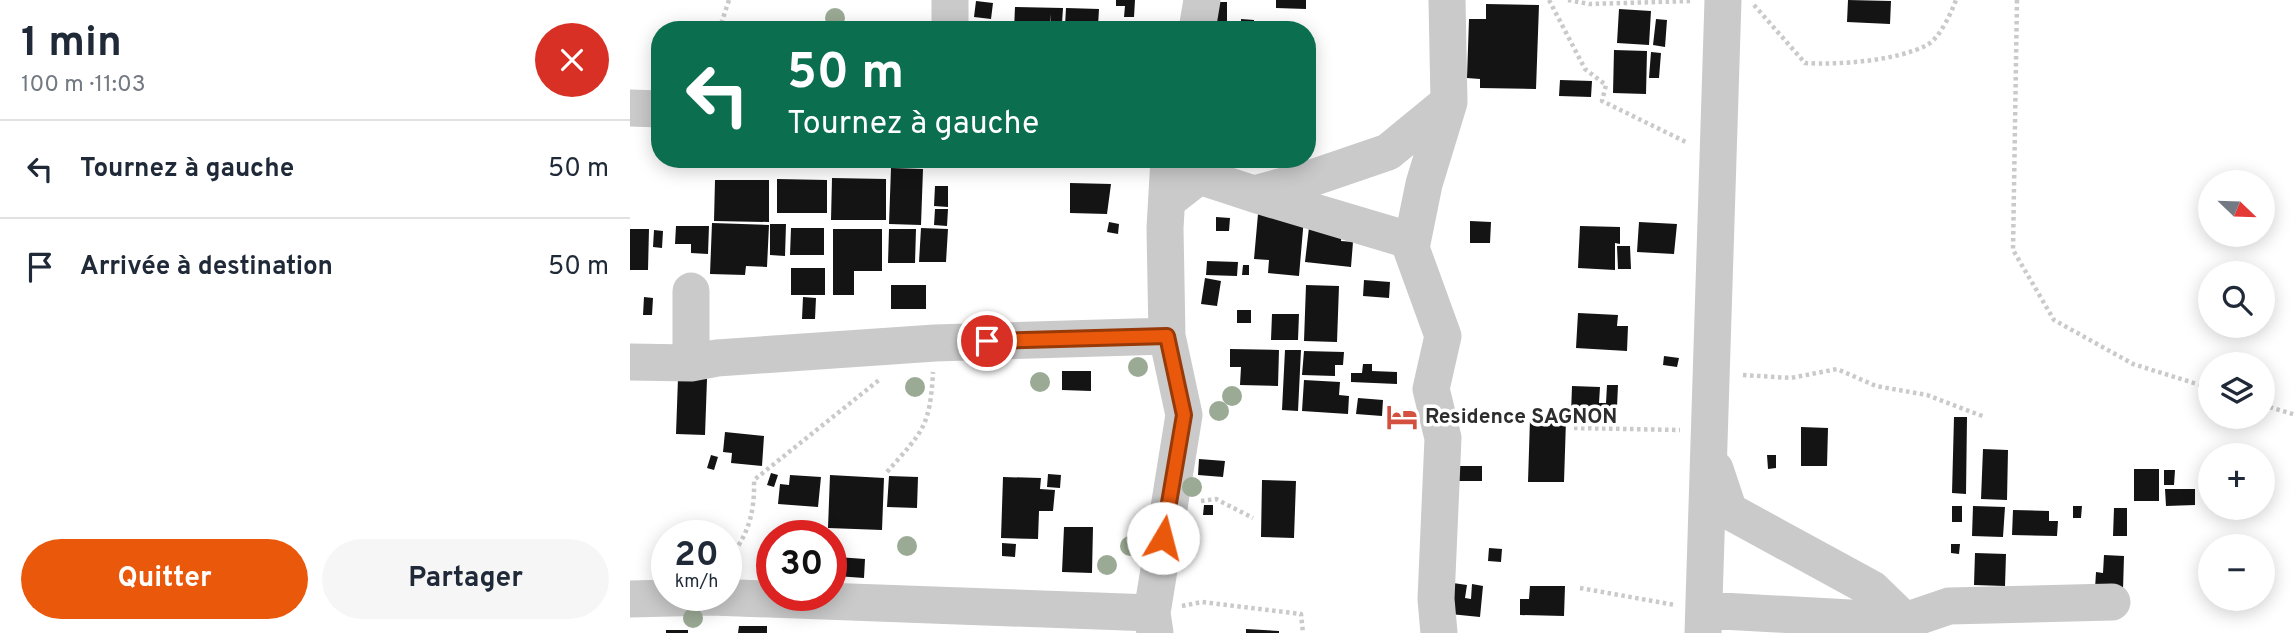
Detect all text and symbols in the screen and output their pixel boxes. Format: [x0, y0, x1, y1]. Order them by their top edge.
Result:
text: 1 min [21, 18, 122, 71]
button: close [535, 23, 609, 97]
text: 50 m [787, 44, 904, 106]
icon: left [672, 49, 763, 140]
text: 100 m · 11:03 [21, 71, 146, 100]
text: Tournez à gauche [787, 105, 1039, 145]
icon: left [21, 150, 59, 188]
text: Tournez à gauche [80, 153, 294, 186]
text: 50 m [548, 153, 609, 186]
north arrow [2198, 170, 2275, 247]
map controls [2198, 170, 2275, 611]
icon: arrive [21, 248, 59, 286]
text: Arrivée à destination [80, 251, 333, 284]
text: 50 m [548, 251, 609, 284]
button: search [2198, 261, 2275, 338]
pin [957, 311, 1017, 371]
icon: arrive [968, 322, 1006, 360]
button: layers [2198, 352, 2275, 429]
hotel icon: Residence SAGNON [1385, 400, 1419, 434]
place label: Residence SAGNON [1425, 404, 1617, 431]
button: + [2198, 443, 2275, 520]
position arrow [1126, 501, 1200, 575]
speed limit sign: 30 [756, 520, 847, 611]
text: 20 [674, 534, 719, 578]
button: − [2198, 534, 2275, 611]
button: Quitter [21, 539, 308, 619]
button: Partager [322, 539, 609, 619]
text: km/h [675, 571, 718, 594]

